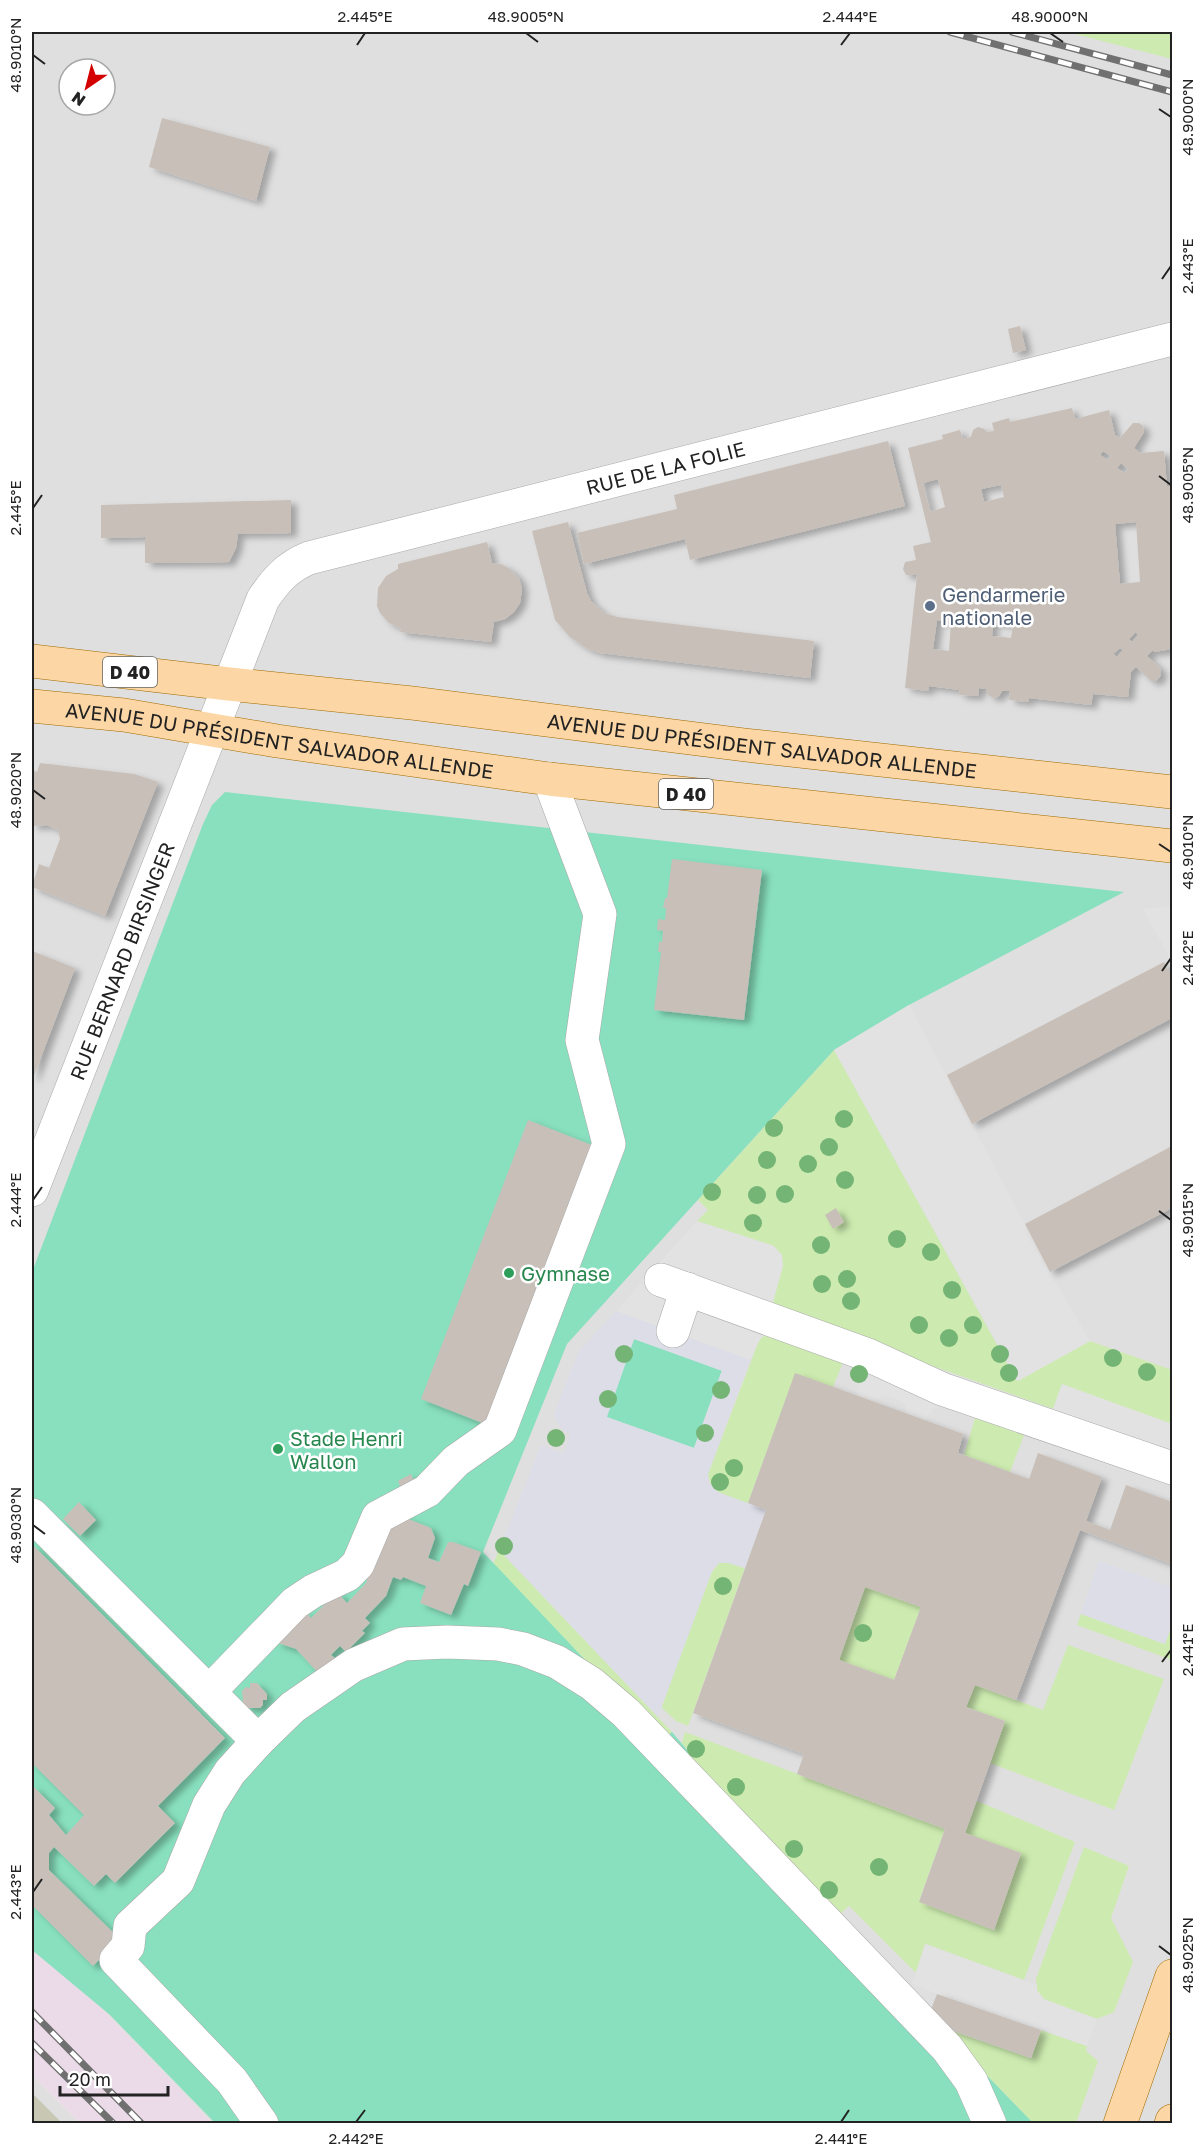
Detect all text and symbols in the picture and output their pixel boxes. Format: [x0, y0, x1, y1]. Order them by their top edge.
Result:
text: 2.445°E [337, 7, 393, 25]
text: 48.9005°N [488, 7, 564, 25]
text: 2.444°E [823, 7, 877, 25]
text: 48.9000°N [1011, 7, 1089, 25]
text: 48.9010°N [6, 17, 24, 93]
north arrow [57, 57, 117, 117]
text: 48.9000°N [1178, 78, 1196, 156]
text: N [68, 88, 89, 111]
text: 2.443°E [1178, 238, 1196, 294]
street label: RUE DE LA FOLIE [583, 436, 748, 499]
text: 48.9005°N [1178, 447, 1196, 523]
text: 2.445°E [6, 480, 24, 536]
place label: Gendarmerie nationale [942, 582, 1065, 629]
marker: Gendarmerie nationale [923, 599, 937, 613]
road number: D 40 [103, 657, 157, 687]
street label: AVENUE DU PRÉSIDENT SALVADOR ALLENDE [64, 697, 495, 783]
street label: AVENUE DU PRÉSIDENT SALVADOR ALLENDE [546, 708, 978, 782]
text: 48.9020°N [6, 752, 24, 828]
road number: D 40 [659, 779, 713, 809]
text: 48.9010°N [1178, 814, 1196, 890]
street label: RUE BERNARD BIRSINGER [64, 839, 179, 1083]
text: 2.442°E [1178, 930, 1196, 986]
text: 2.444°E [6, 1173, 24, 1227]
text: 48.9015°N [1178, 1183, 1196, 1257]
place label: Gymnase [521, 1261, 610, 1285]
marker: Gymnase [502, 1266, 516, 1280]
place label: Stade Henri Wallon [290, 1426, 403, 1473]
marker: Stade Henri Wallon [271, 1442, 285, 1456]
text: 48.9030°N [6, 1487, 24, 1563]
text: 2.441°E [1178, 1624, 1196, 1676]
text: 2.443°E [6, 1864, 24, 1920]
text: 48.9025°N [1178, 1917, 1196, 1993]
scale bar [60, 2059, 168, 2097]
text: 20 m [69, 2068, 111, 2090]
text: 2.442°E [328, 2129, 384, 2147]
text: 2.441°E [815, 2129, 867, 2147]

